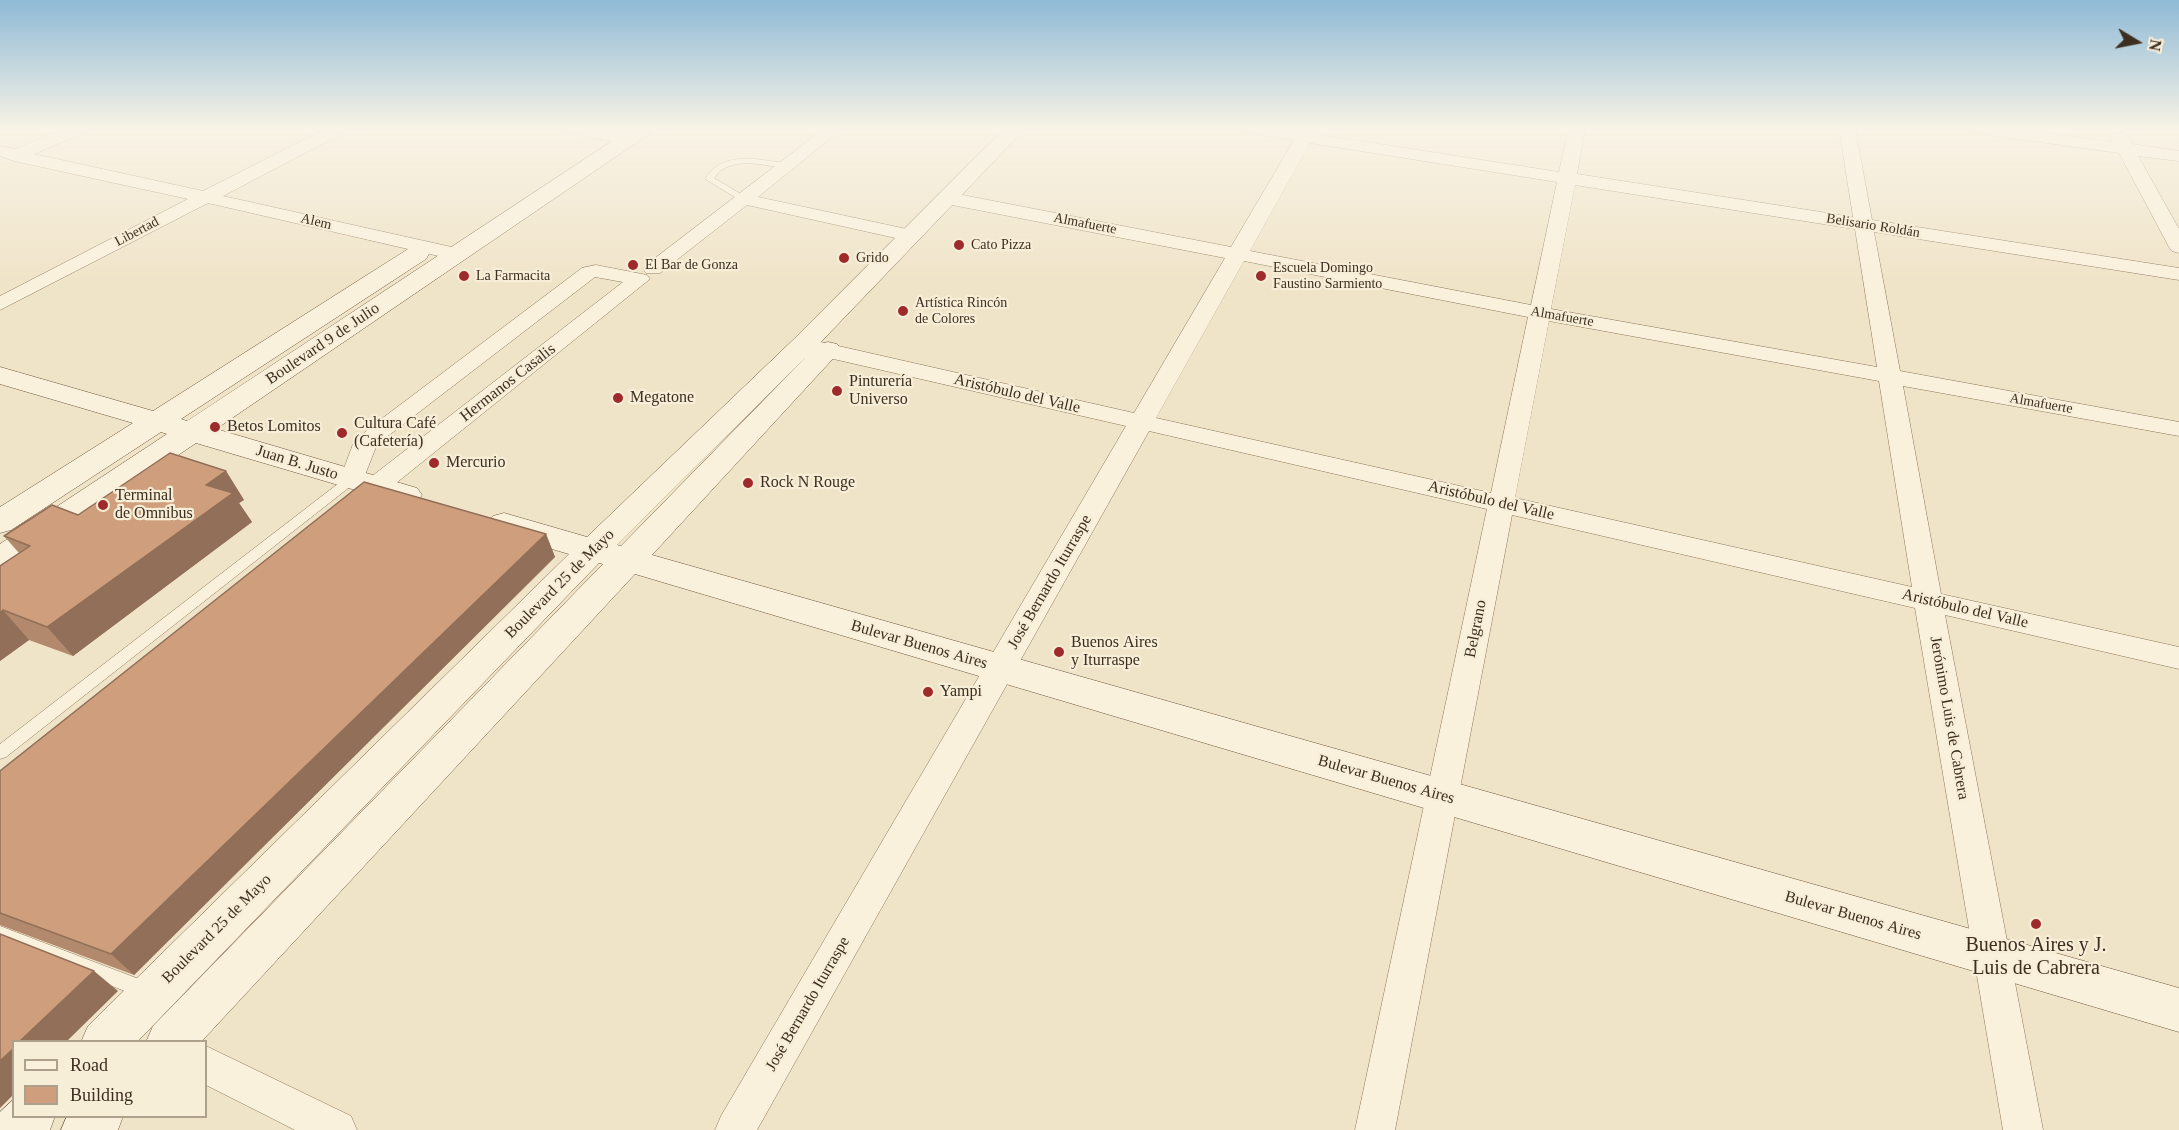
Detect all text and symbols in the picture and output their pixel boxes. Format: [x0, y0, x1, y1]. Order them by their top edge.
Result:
north arrow [2107, 12, 2167, 72]
text: N [2146, 38, 2165, 52]
street label: Alem [299, 210, 333, 234]
street label: Almafuerte [1052, 210, 1118, 238]
street label: Belisario Roldán [1825, 210, 1921, 242]
street label: Libertad [112, 213, 162, 251]
place label: Cato Pizza [971, 237, 1031, 253]
marker: Cato Pizza [952, 238, 966, 252]
place label: Grido [856, 250, 889, 266]
marker: Grido [837, 251, 851, 265]
place label: El Bar de Gonza [645, 257, 738, 273]
marker: El Bar de Gonza [626, 258, 640, 272]
place label: Escuela Domingo Faustino Sarmiento [1273, 260, 1382, 292]
place label: La Farmacita [476, 268, 550, 284]
marker: La Farmacita [457, 269, 471, 283]
marker: Escuela Domingo Faustino Sarmiento [1254, 269, 1268, 283]
place label: Artística Rincón de Colores [915, 295, 1007, 328]
street label: Boulevard 9 de Julio [263, 299, 383, 389]
street label: Almafuerte [1529, 303, 1595, 331]
marker: Artística Rincón de Colores [896, 304, 910, 318]
street label: Hermanos Casalis [456, 340, 560, 426]
street label: Aristóbulo del Valle [952, 370, 1082, 418]
place label: Pinturería Universo [849, 372, 912, 410]
marker: Pinturería Universo [830, 384, 844, 398]
place label: Megatone [630, 388, 694, 408]
street label: Almafuerte [2008, 390, 2074, 418]
marker: Megatone [611, 391, 625, 405]
place label: Cultura Café (Cafetería) [354, 414, 436, 452]
place label: Betos Lomitos [227, 417, 321, 437]
marker: Betos Lomitos [208, 420, 222, 434]
marker: Cultura Café (Cafetería) [335, 426, 349, 440]
street label: Juan B. Justo [254, 441, 340, 485]
place label: Mercurio [446, 453, 506, 473]
marker: Mercurio [427, 456, 441, 470]
place label: Rock N Rouge [760, 473, 855, 493]
marker: Rock N Rouge [741, 476, 755, 490]
street label: Aristóbulo del Valle [1426, 477, 1556, 525]
place label: Terminal de Omnibus [115, 486, 193, 524]
marker: Terminal de Omnibus [96, 498, 110, 512]
street label: José Bernardo Iturraspe [1004, 511, 1096, 653]
street label: Boulevard 25 de Mayo [501, 525, 619, 643]
street label: Aristóbulo del Valle [1900, 585, 2030, 633]
street label: Belgrano [1461, 598, 1491, 660]
street label: Bulevar Buenos Aires [848, 616, 990, 674]
place label: Buenos Aires y Iturraspe [1071, 633, 1158, 671]
street label: Jerónimo Luis de Cabrera [1925, 635, 1973, 801]
marker: Buenos Aires y Iturraspe [1052, 645, 1066, 659]
place label: Yampi [940, 682, 982, 702]
marker: Yampi [921, 685, 935, 699]
street label: Bulevar Buenos Aires [1315, 751, 1457, 809]
street label: Boulevard 25 de Mayo [158, 870, 276, 988]
street label: Bulevar Buenos Aires [1782, 887, 1924, 945]
marker: Buenos Aires y J. Luis de Cabrera [2029, 917, 2043, 931]
street label: José Bernardo Iturraspe [762, 933, 854, 1075]
place label: Buenos Aires y J. Luis de Cabrera [1965, 934, 2107, 981]
legend [12, 1040, 207, 1118]
text: Road [70, 1055, 108, 1075]
text: Building [70, 1085, 133, 1105]

